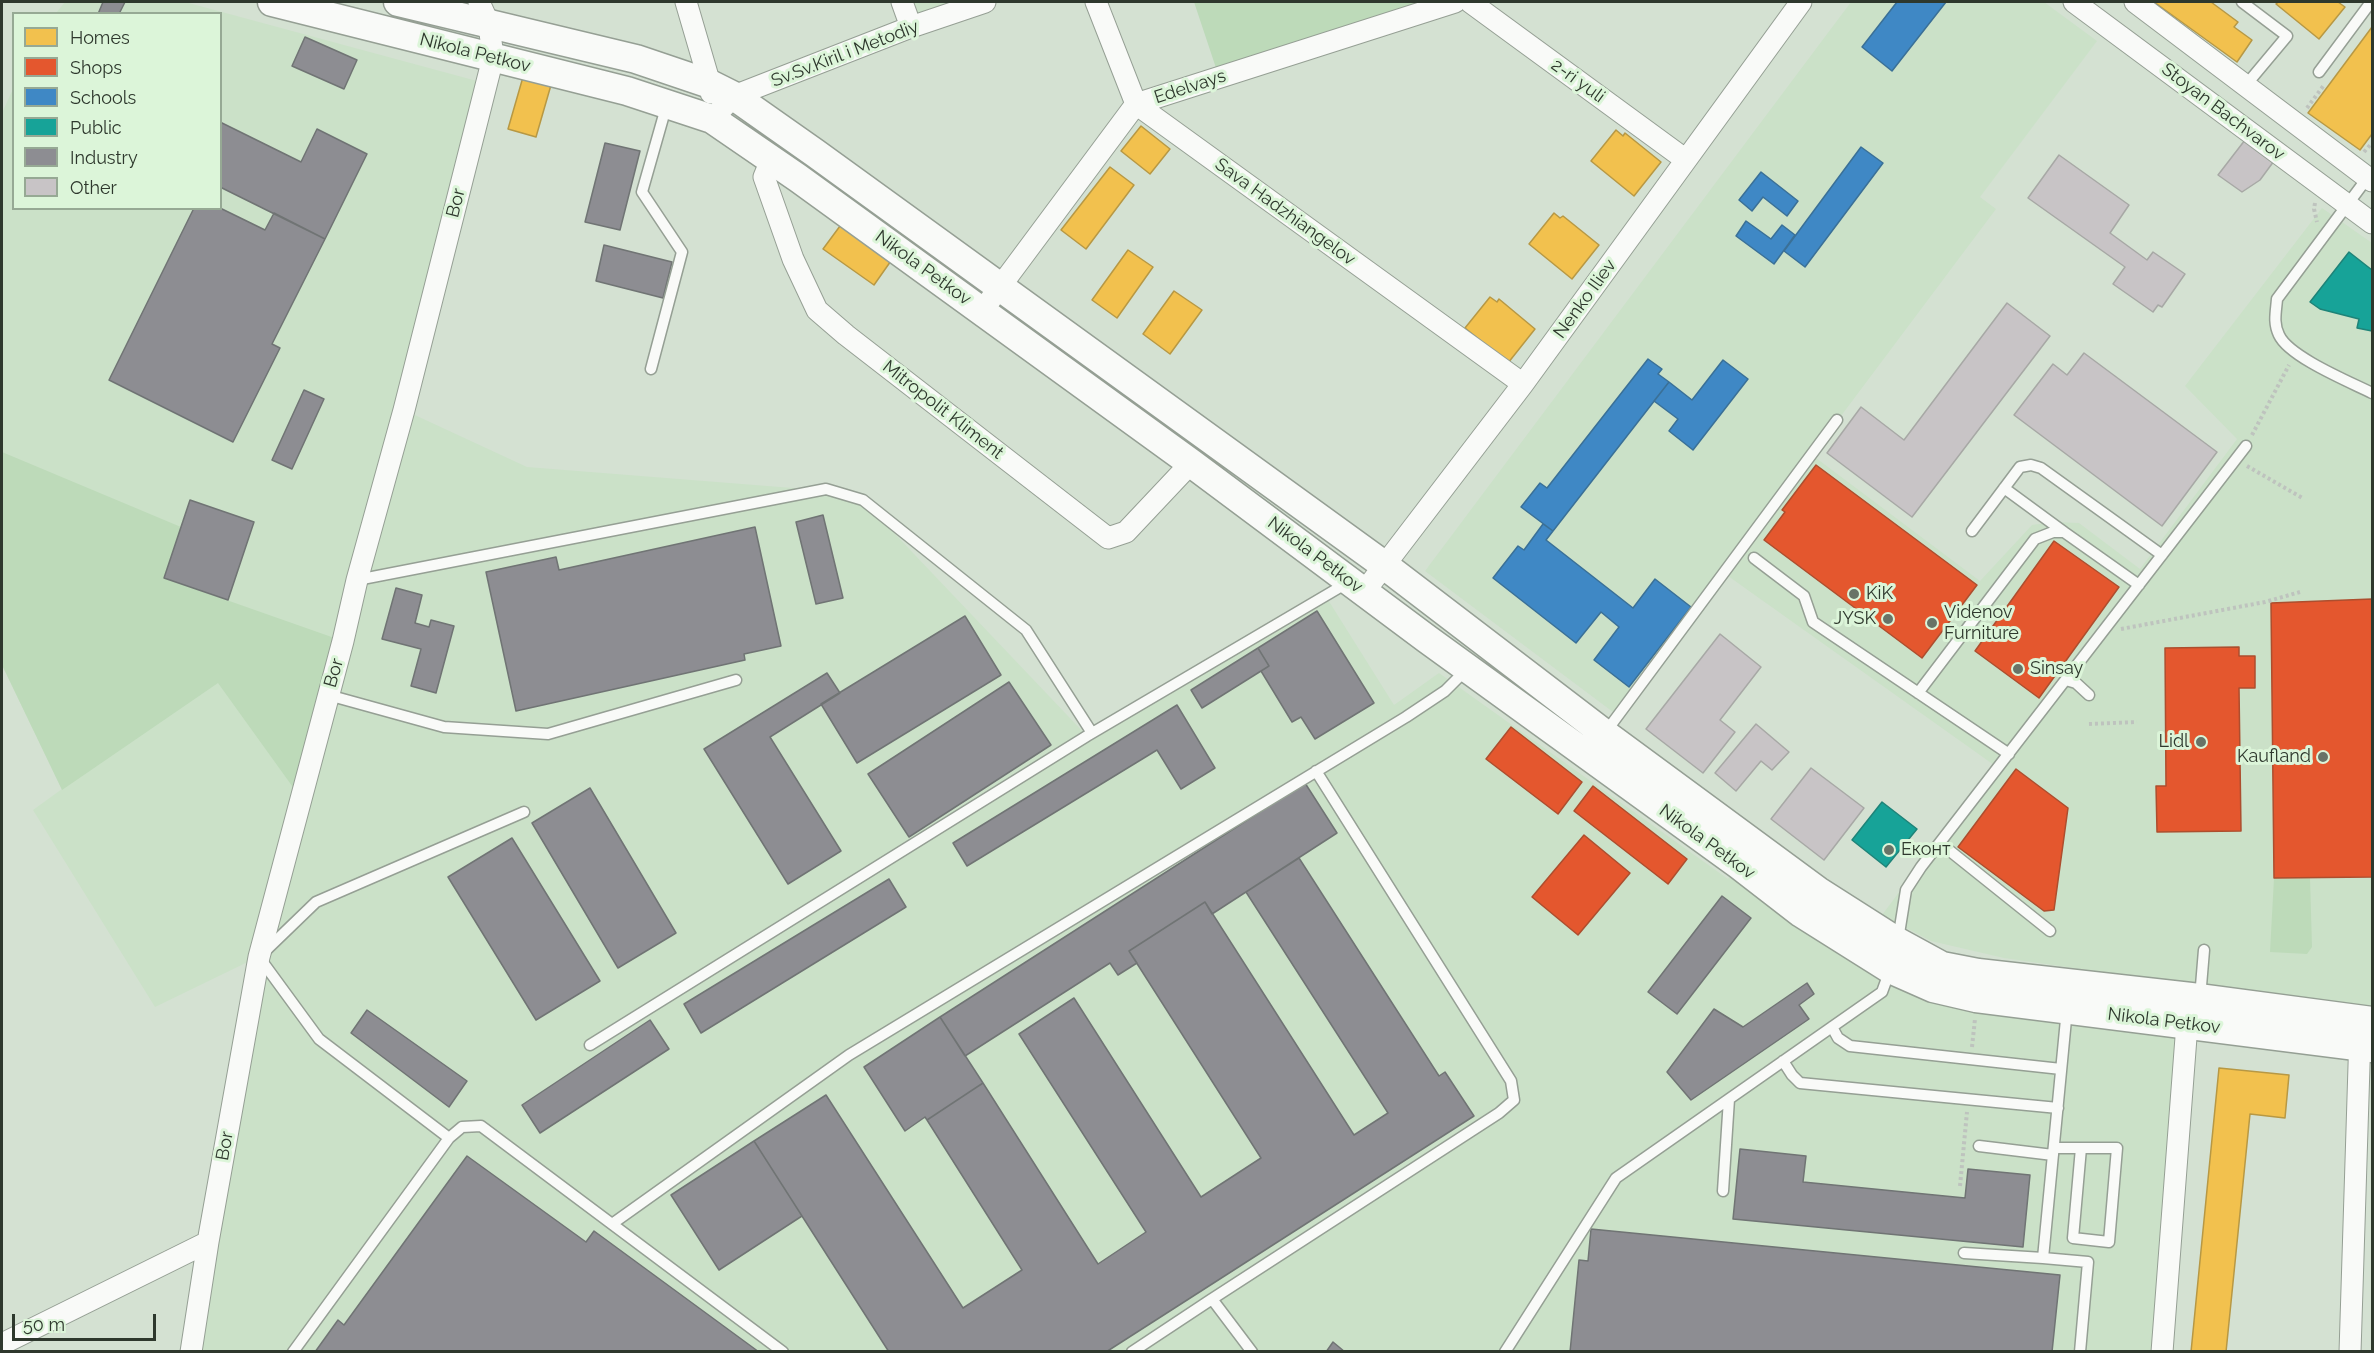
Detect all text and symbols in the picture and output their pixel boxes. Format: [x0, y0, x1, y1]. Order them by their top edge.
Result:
legend [12, 12, 222, 210]
street label: Sv.Sv.Kiril i Metodiy [768, 16, 922, 92]
text: Homes [70, 27, 130, 48]
street label: Nikola Petkov [417, 29, 533, 77]
street label: 2-ri yuli [1547, 54, 1609, 108]
text: Shops [70, 57, 122, 78]
street label: Stoyan Bachvarov [2157, 59, 2289, 165]
street label: Edelvays [1151, 65, 1229, 109]
text: Schools [70, 87, 136, 108]
text: Public [70, 117, 122, 138]
text: Industry [70, 147, 138, 168]
street label: Sava Hadzhiangelov [1210, 154, 1360, 270]
text: Other [70, 177, 117, 198]
street label: Bor [442, 186, 470, 220]
street label: Nikola Petkov [871, 226, 975, 310]
street label: Nenko Iliev [1549, 255, 1621, 343]
street label: Mitropolit Kliment [878, 356, 1008, 464]
street label: Nikola Petkov [1263, 512, 1367, 598]
place label: KiK [1866, 583, 1893, 605]
marker: KiK [1847, 587, 1861, 601]
place label: Videnov Furniture [1944, 602, 2019, 644]
place label: JYSK [1834, 608, 1876, 630]
marker: JYSK [1881, 612, 1895, 626]
marker: Videnov Furniture [1925, 616, 1939, 630]
street label: Bor [320, 656, 348, 690]
place label: Sinsay [2030, 658, 2083, 680]
marker: Sinsay [2011, 662, 2025, 676]
place label: Lidl [2158, 731, 2189, 753]
marker: Lidl [2194, 735, 2208, 749]
place label: Kaufland [2237, 746, 2311, 768]
marker: Kaufland [2316, 750, 2330, 764]
street label: Nikola Petkov [1655, 800, 1759, 884]
place label: Еконт [1901, 839, 1951, 861]
marker: Еконт [1882, 843, 1896, 857]
street label: Nikola Petkov [2106, 1003, 2222, 1039]
street label: Bor [212, 1130, 238, 1162]
scale bar [15, 1302, 159, 1340]
text: 50 m [23, 1314, 65, 1335]

